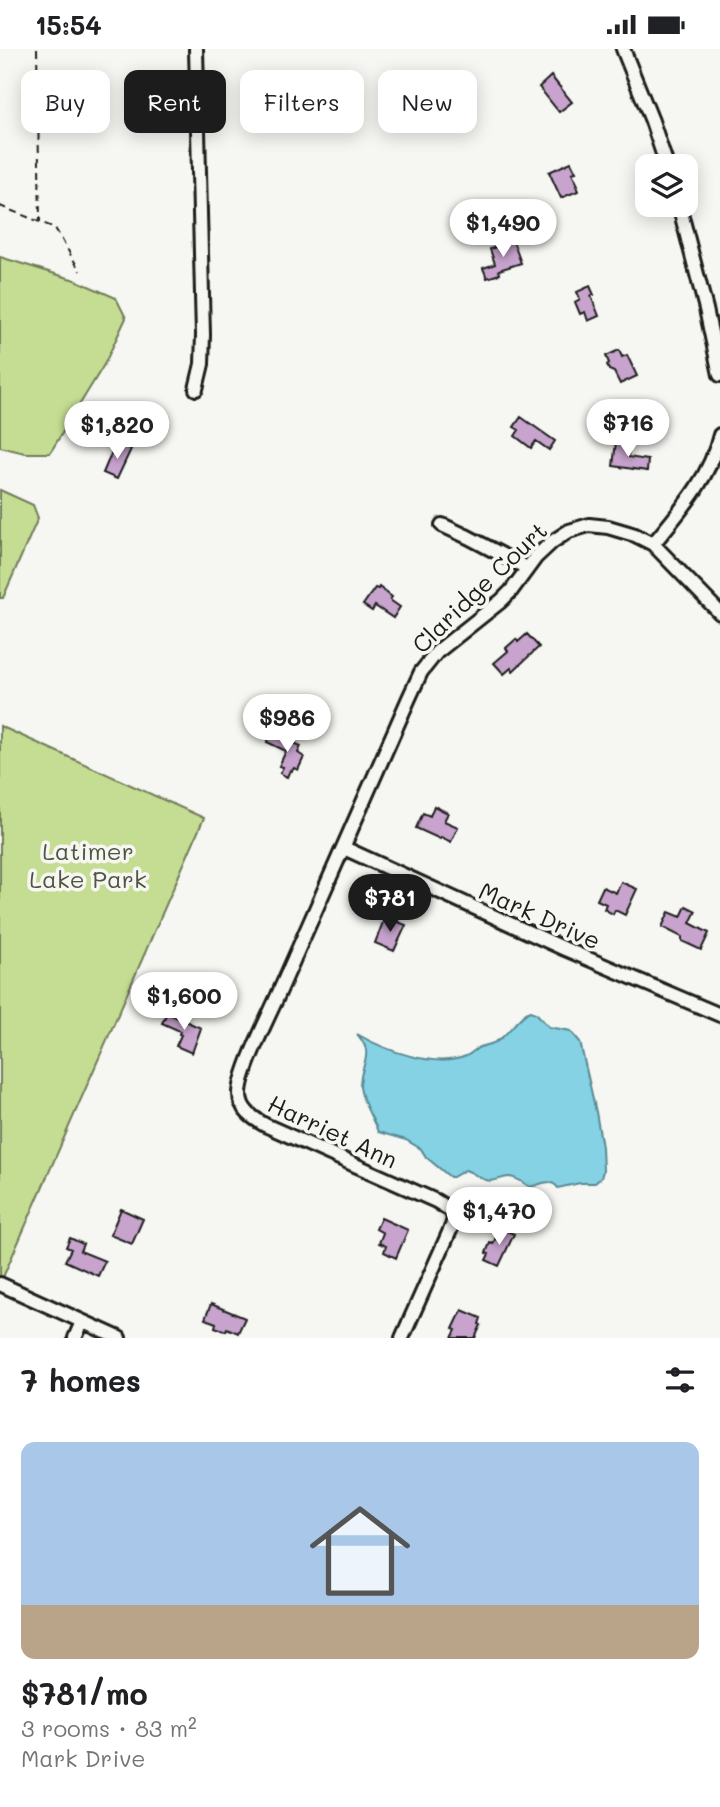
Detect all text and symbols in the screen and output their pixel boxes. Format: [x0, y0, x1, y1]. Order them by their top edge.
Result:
text: 15:54 [35, 8, 102, 42]
chip: Buy [21, 70, 110, 133]
chip: Rent [124, 70, 226, 133]
chip: Filters [240, 70, 364, 133]
chip: New [378, 70, 477, 133]
map controls [635, 154, 698, 217]
button: layers [635, 154, 698, 217]
pin: $1,490 [446, 199, 560, 259]
text: $1,490 [466, 207, 540, 237]
pin: $716 [587, 399, 669, 459]
pin: $1,820 [60, 401, 174, 461]
text: $716 [602, 407, 654, 437]
text: $1,820 [80, 409, 154, 439]
street label: Claridge Court [405, 515, 553, 659]
pin: $986 [246, 695, 328, 754]
text: $986 [259, 702, 315, 732]
park label: Latimer Lake Park [29, 835, 147, 894]
street label: Mark Drive [474, 874, 606, 956]
pin: $781 [349, 875, 431, 934]
text: $781 [364, 882, 416, 912]
pin: $1,600 [127, 972, 241, 1032]
text: $1,600 [147, 980, 221, 1010]
street label: Harriet Ann [263, 1087, 403, 1175]
pin: $1,470 [442, 1187, 556, 1247]
text: $1,470 [462, 1195, 536, 1225]
text: 7 homes [21, 1360, 141, 1400]
icon: filters [661, 1361, 699, 1399]
icon: home [297, 1488, 423, 1614]
text: $781/mo [21, 1673, 148, 1713]
text: 3 rooms · 83 m² [21, 1713, 197, 1743]
text: Mark Drive [21, 1743, 146, 1773]

